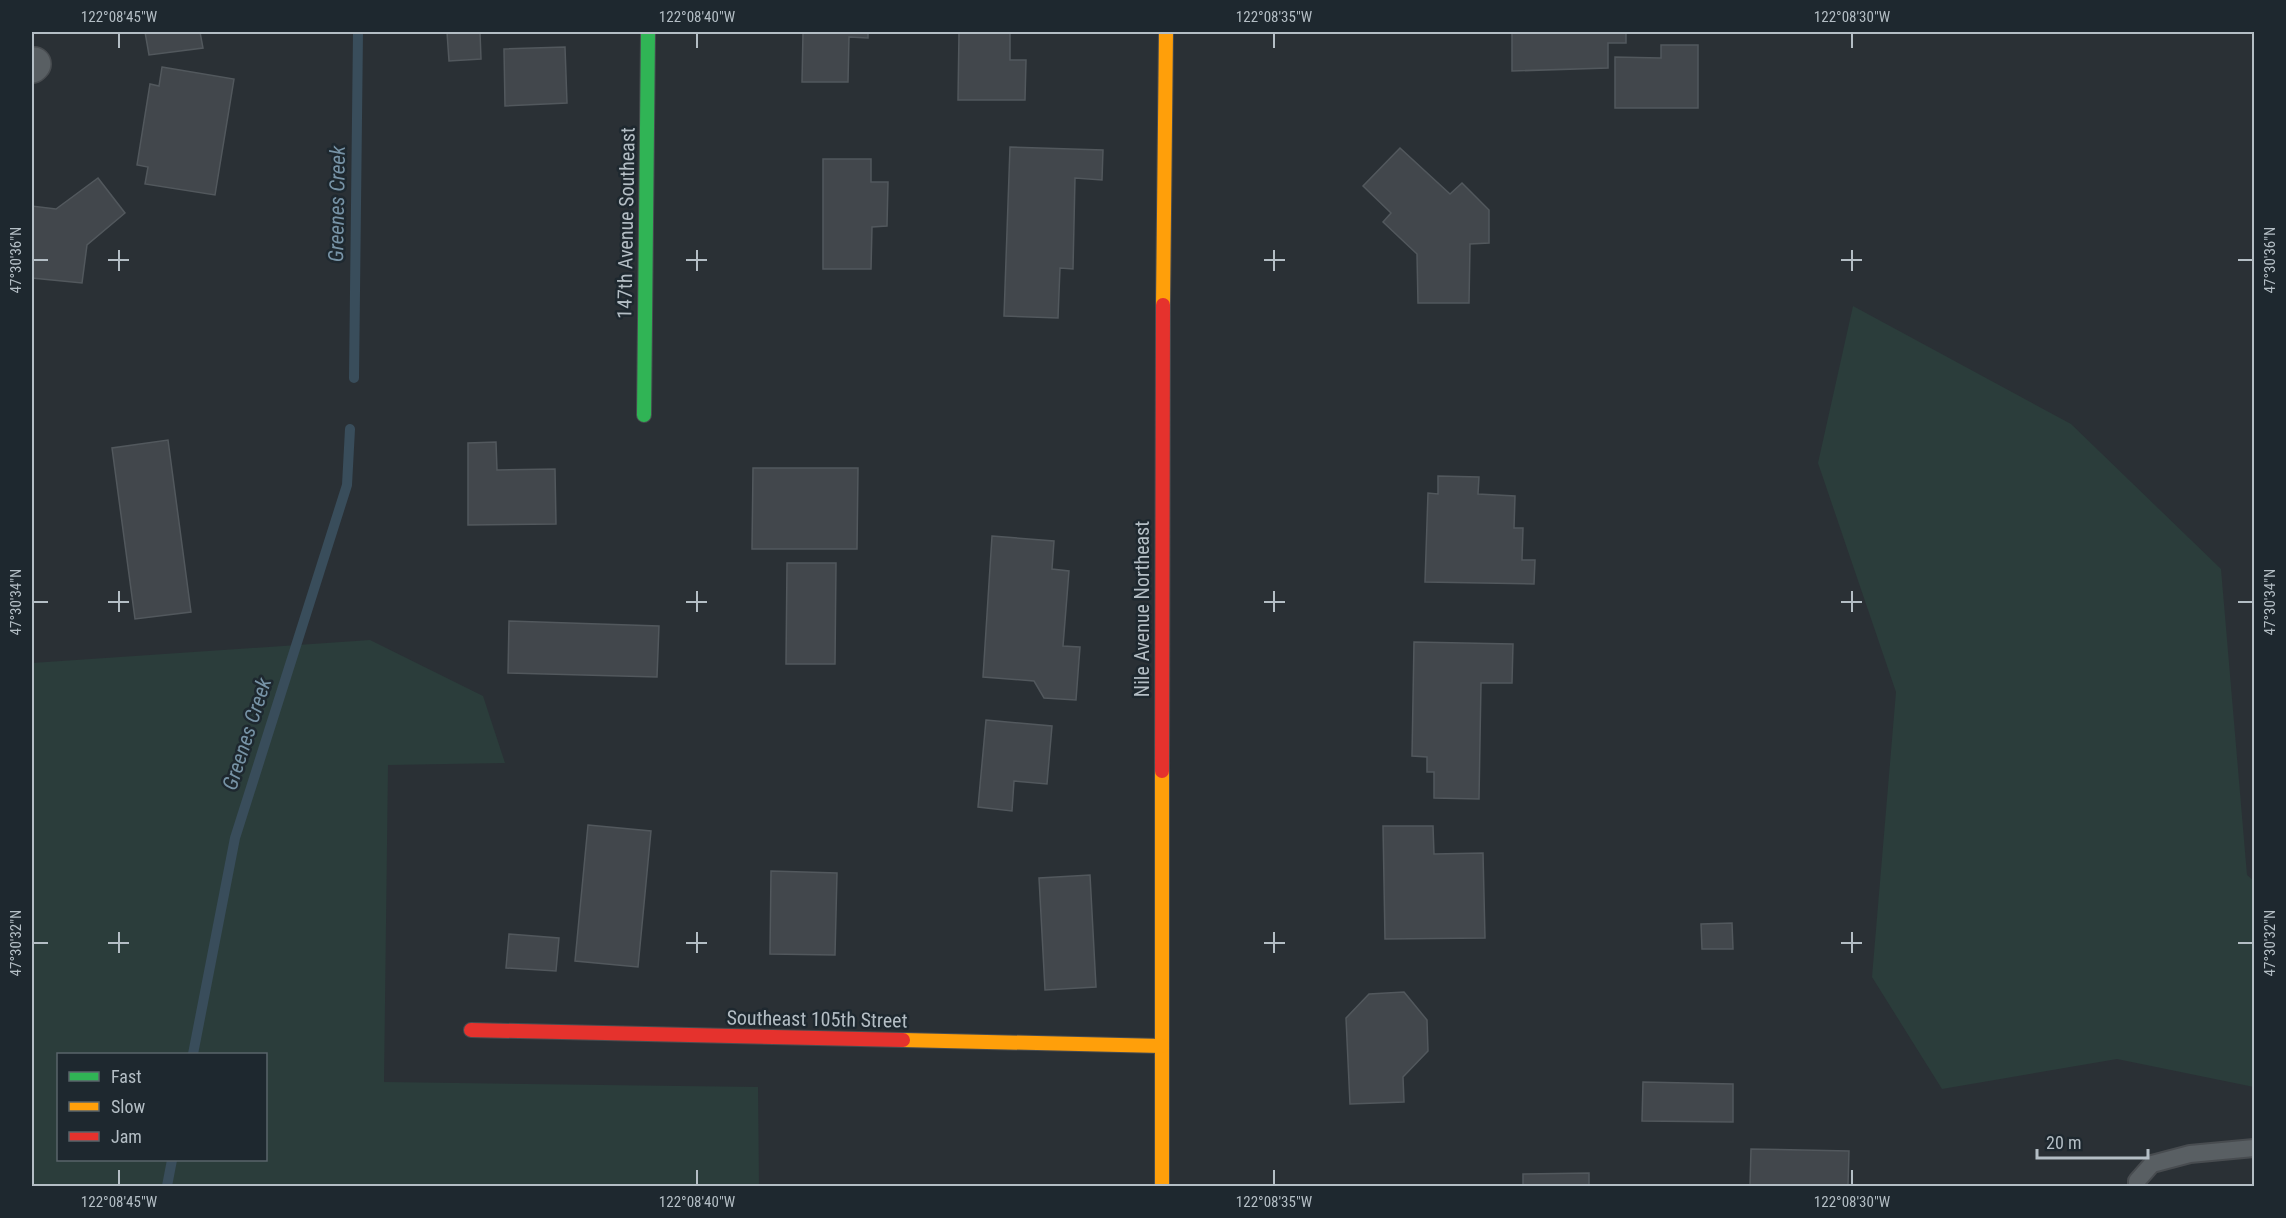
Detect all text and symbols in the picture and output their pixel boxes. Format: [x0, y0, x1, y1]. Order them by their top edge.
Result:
text: 122°08'45"W [81, 8, 158, 26]
text: 122°08'40"W [659, 8, 736, 26]
text: 122°08'35"W [1236, 8, 1313, 26]
text: 122°08'30"W [1814, 8, 1891, 26]
street label: 147th Avenue Southeast [612, 127, 640, 319]
water label: Greenes Creek [324, 145, 350, 262]
text: 47°30'36"N [7, 227, 25, 293]
text: 47°30'36"N [2261, 227, 2279, 293]
street label: Nile Avenue Northeast [1130, 521, 1154, 697]
text: 47°30'34"N [7, 569, 25, 635]
text: 47°30'34"N [2261, 569, 2279, 635]
water label: Greenes Creek [218, 674, 277, 793]
text: 47°30'32"N [7, 910, 25, 976]
text: 47°30'32"N [2261, 910, 2279, 976]
street label: Southeast 105th Street [726, 1005, 908, 1033]
legend [57, 1053, 267, 1161]
text: Fast [111, 1066, 142, 1087]
text: Slow [111, 1096, 146, 1117]
scale bar [2037, 1122, 2148, 1160]
text: Jam [111, 1126, 142, 1147]
text: 20 m [2046, 1132, 2081, 1153]
text: 122°08'45"W [81, 1193, 158, 1211]
text: 122°08'40"W [659, 1193, 736, 1211]
text: 122°08'35"W [1236, 1193, 1313, 1211]
text: 122°08'30"W [1814, 1193, 1891, 1211]

